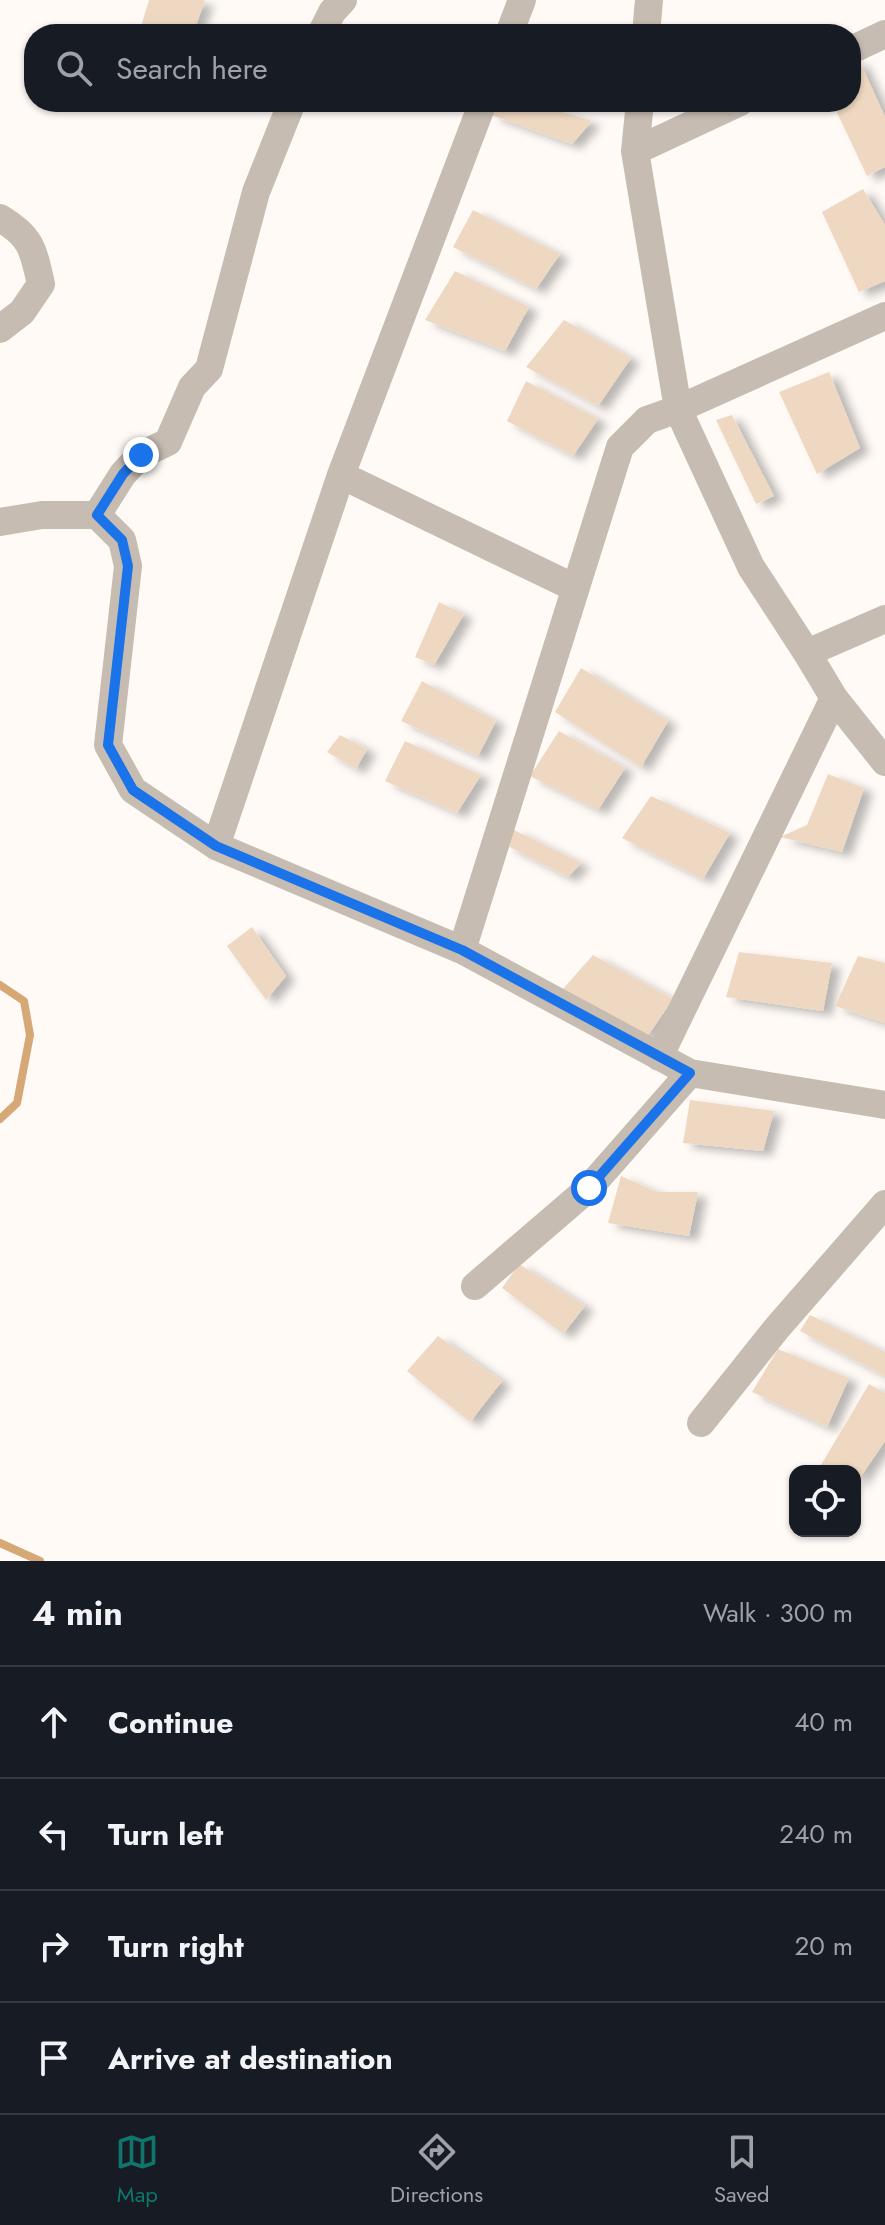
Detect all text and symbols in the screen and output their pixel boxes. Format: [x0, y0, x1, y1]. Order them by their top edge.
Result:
search box [24, 24, 861, 112]
icon: search [52, 46, 96, 90]
text: Search here [116, 47, 268, 90]
route end [123, 437, 159, 473]
route start [571, 1170, 607, 1206]
map controls [789, 1465, 861, 1537]
button: locate [789, 1465, 861, 1537]
text: 4 min [32, 1589, 123, 1638]
text: Walk · 300 m [703, 1594, 853, 1632]
icon: ahead [32, 1700, 76, 1744]
text: Continue [108, 1701, 234, 1744]
text: 40 m [794, 1703, 853, 1741]
icon: left [32, 1812, 76, 1856]
text: Turn left [108, 1813, 223, 1856]
text: 240 m [779, 1815, 853, 1853]
icon: right [32, 1924, 76, 1968]
text: Turn right [108, 1925, 244, 1968]
text: 20 m [795, 1927, 853, 1965]
icon: arrive [32, 2036, 76, 2080]
text: Arrive at destination [108, 2037, 393, 2080]
tab: Map [115, 2130, 159, 2210]
tab: Directions [390, 2130, 483, 2210]
tab: Saved [714, 2130, 770, 2210]

